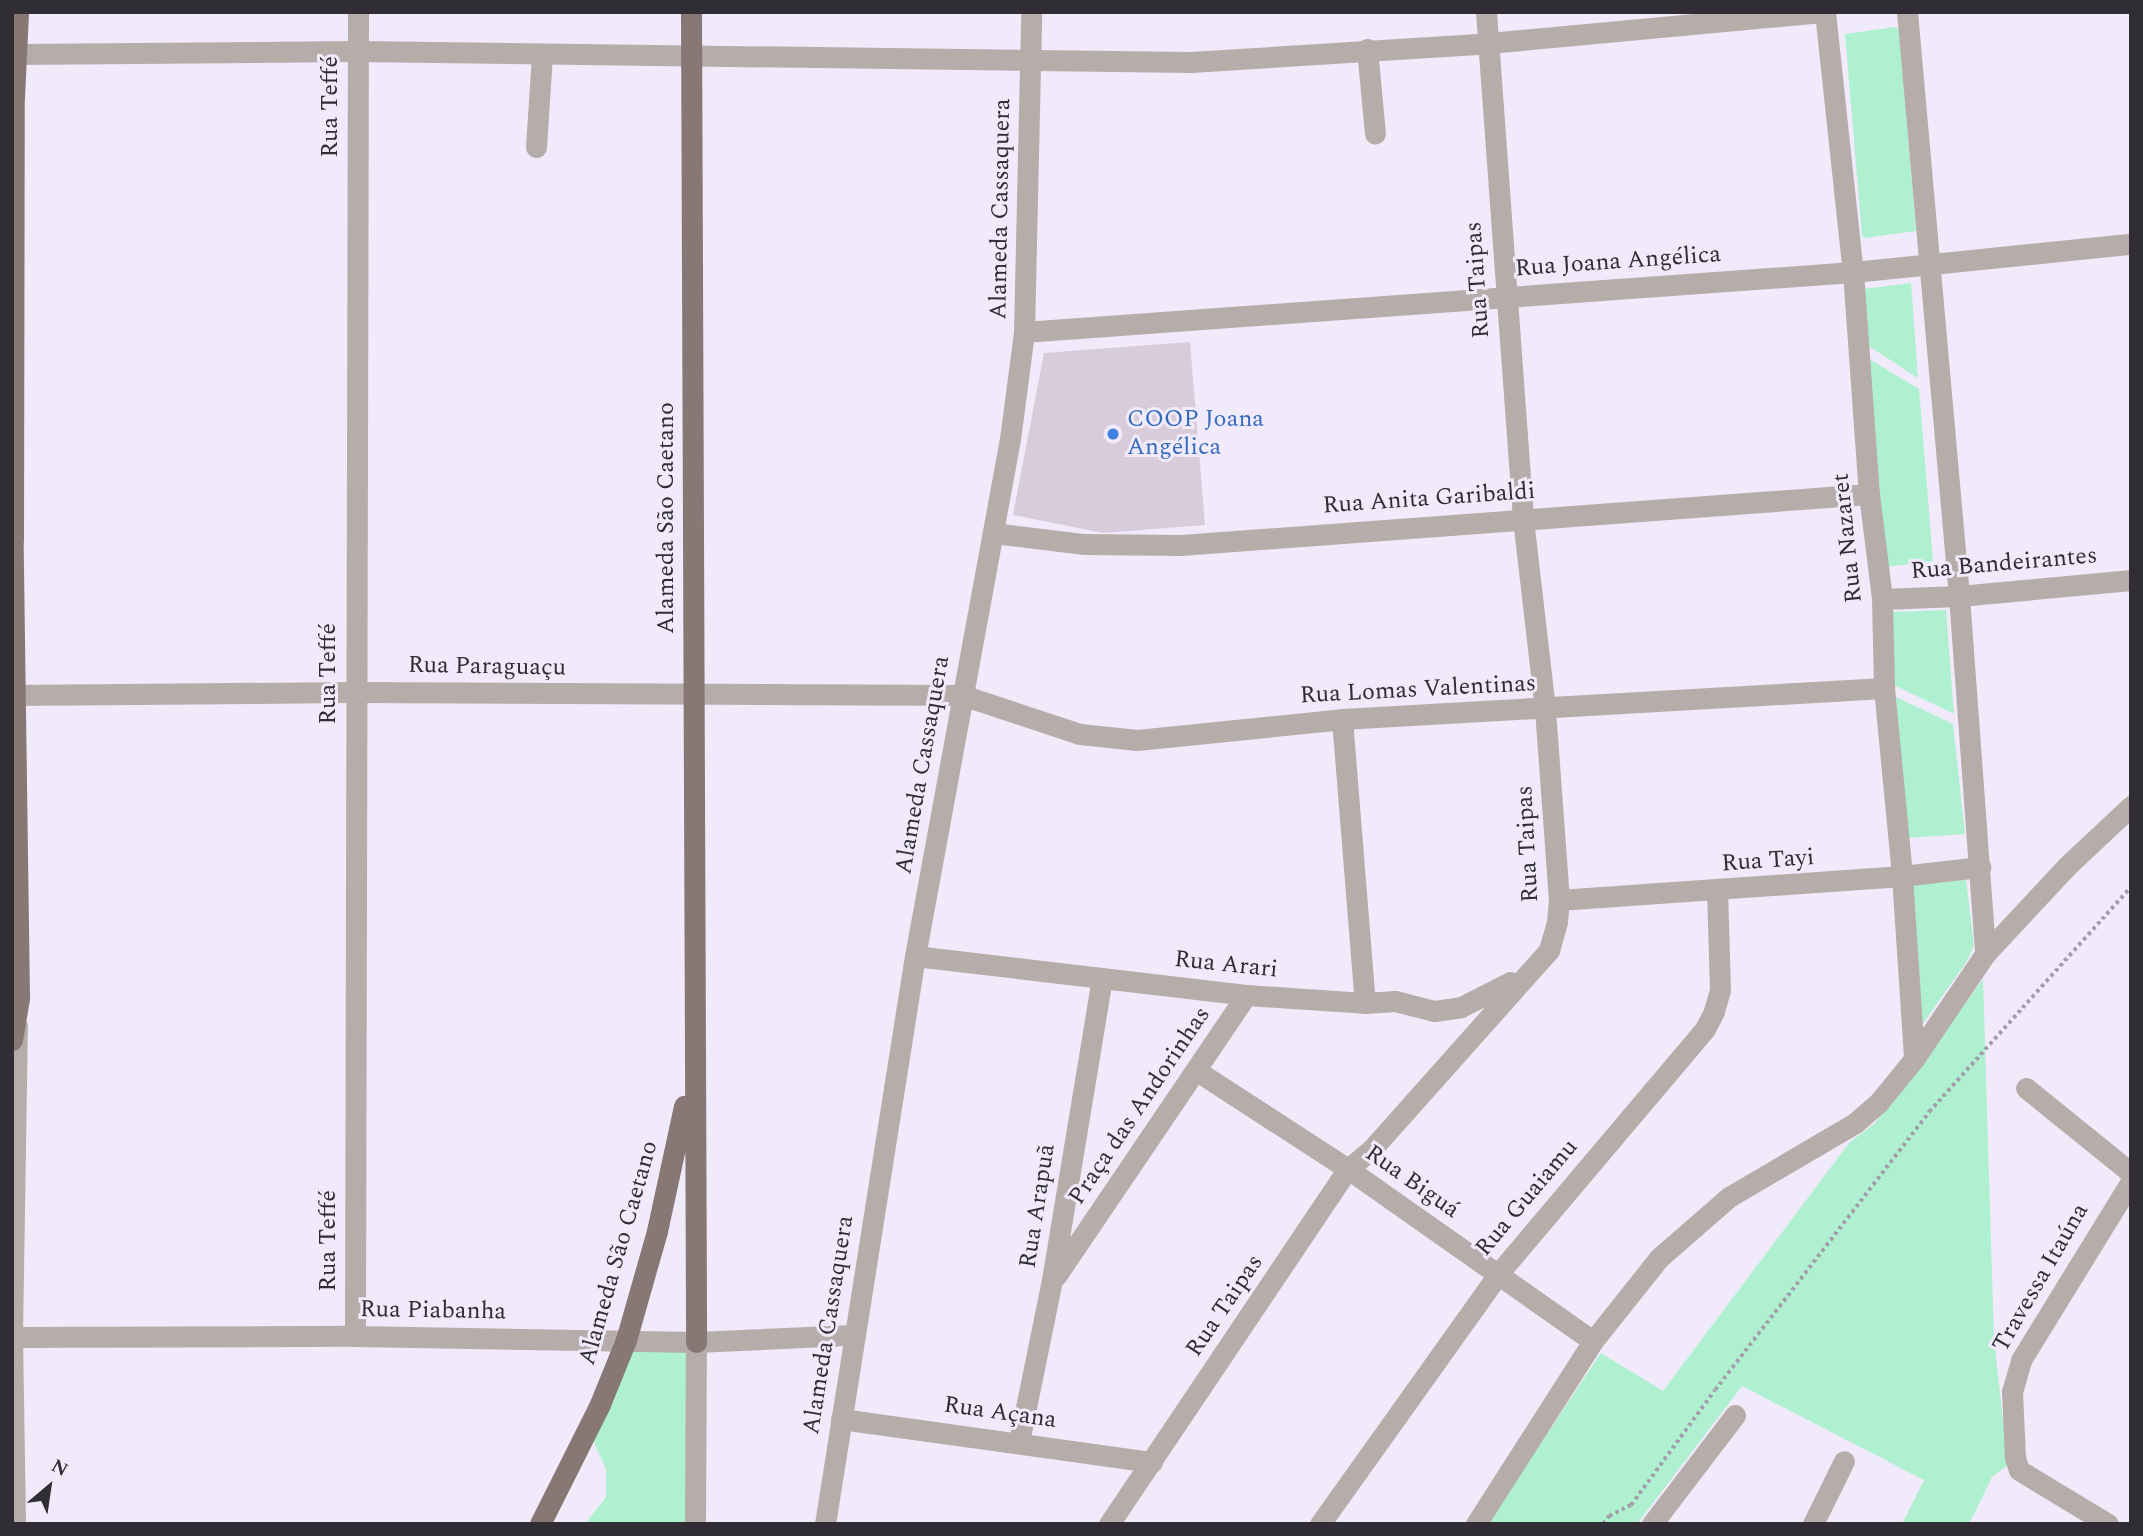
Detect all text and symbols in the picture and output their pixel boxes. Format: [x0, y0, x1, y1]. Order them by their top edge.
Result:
street label: Rua Teffé [317, 56, 345, 158]
street label: Alameda Cassaquera [985, 98, 1017, 320]
street label: Rua Taipas [1460, 220, 1496, 340]
street label: Rua Joana Angélica [1514, 240, 1722, 284]
street label: Alameda São Caetano [653, 402, 681, 634]
place label: COOP Joana Angélica [1127, 406, 1264, 462]
marker: COOP Joana Angélica [1105, 426, 1121, 442]
street label: Rua Nazaret [1827, 472, 1869, 604]
street label: Rua Anita Garibaldi [1322, 477, 1536, 521]
street label: Rua Bandeirantes [1910, 542, 2098, 586]
street label: Rua Teffé [315, 623, 343, 725]
street label: Rua Paraguaçu [408, 651, 566, 683]
street label: Alameda Cassaquera [890, 654, 956, 876]
street label: Rua Lomas Valentinas [1299, 669, 1537, 711]
street label: Rua Taipas [1511, 785, 1545, 903]
street label: Rua Tayi [1721, 843, 1815, 879]
street label: Rua Arari [1173, 945, 1279, 985]
street label: Praça das Andorinhas [1063, 1002, 1217, 1210]
street label: Rua Guaiamu [1470, 1134, 1584, 1262]
street label: Alameda São Caetano [573, 1138, 665, 1368]
street label: Rua Biguá [1359, 1139, 1465, 1225]
street label: Rua Arapuã [1014, 1142, 1062, 1270]
street label: Rua Teffé [315, 1190, 343, 1292]
street label: Travessa Itaúna [1987, 1199, 2095, 1357]
street label: Alameda Cassaquera [797, 1213, 861, 1437]
street label: Rua Taipas [1180, 1249, 1270, 1363]
street label: Rua Piabanha [360, 1295, 506, 1327]
street label: Rua Açana [942, 1391, 1058, 1435]
north arrow [14, 1452, 84, 1522]
text: N [46, 1452, 73, 1485]

